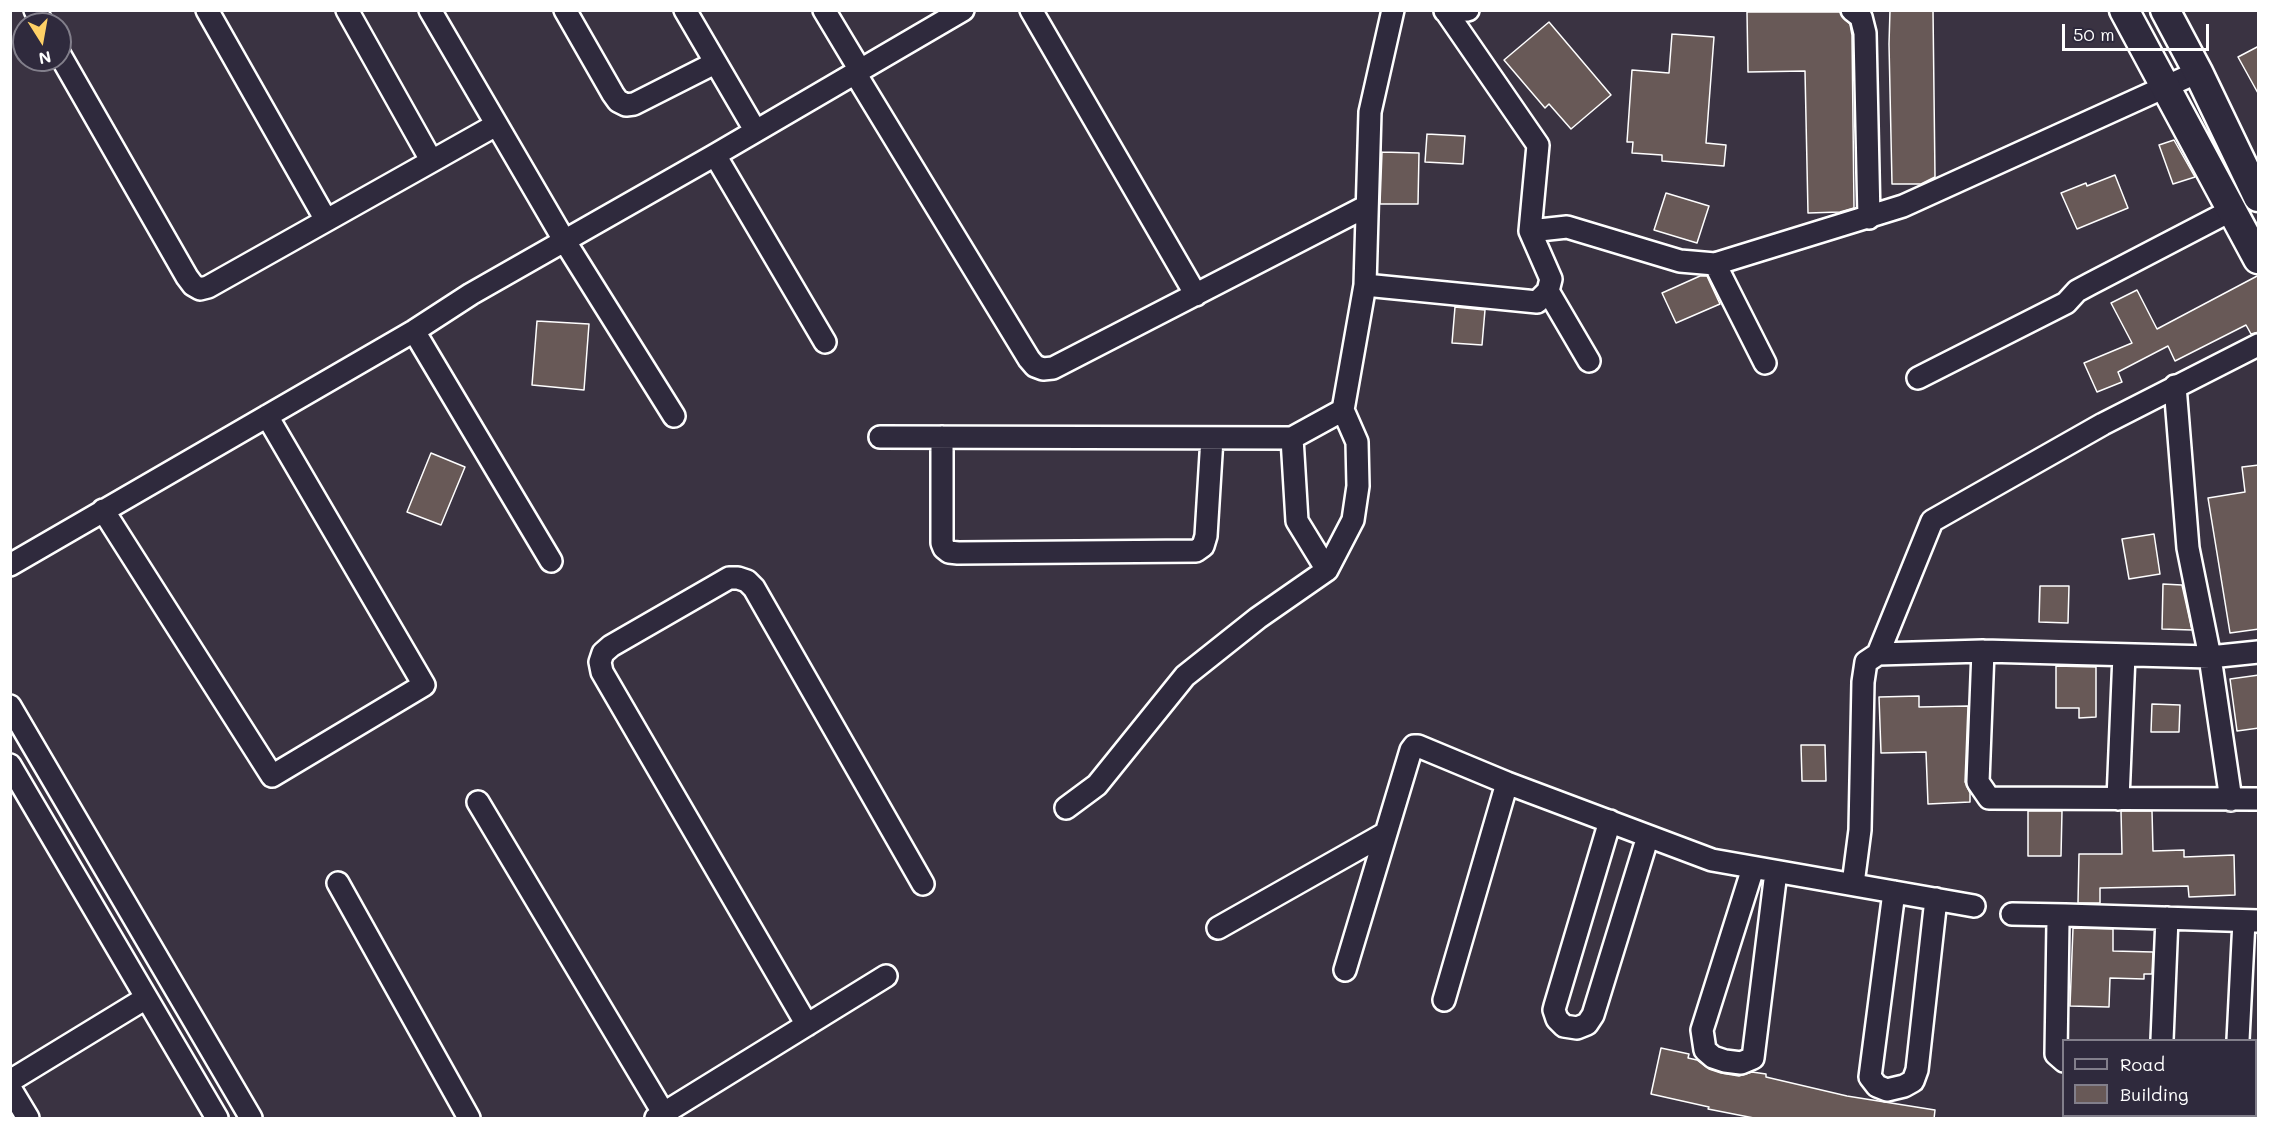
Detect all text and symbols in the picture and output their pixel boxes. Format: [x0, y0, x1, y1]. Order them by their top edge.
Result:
north arrow [12, 12, 72, 72]
scale bar [2065, 12, 2212, 50]
text: 50 m [2073, 22, 2115, 46]
text: N [37, 47, 53, 70]
legend [2062, 1039, 2257, 1117]
text: Road [2120, 1052, 2165, 1076]
text: Building [2120, 1082, 2188, 1106]

